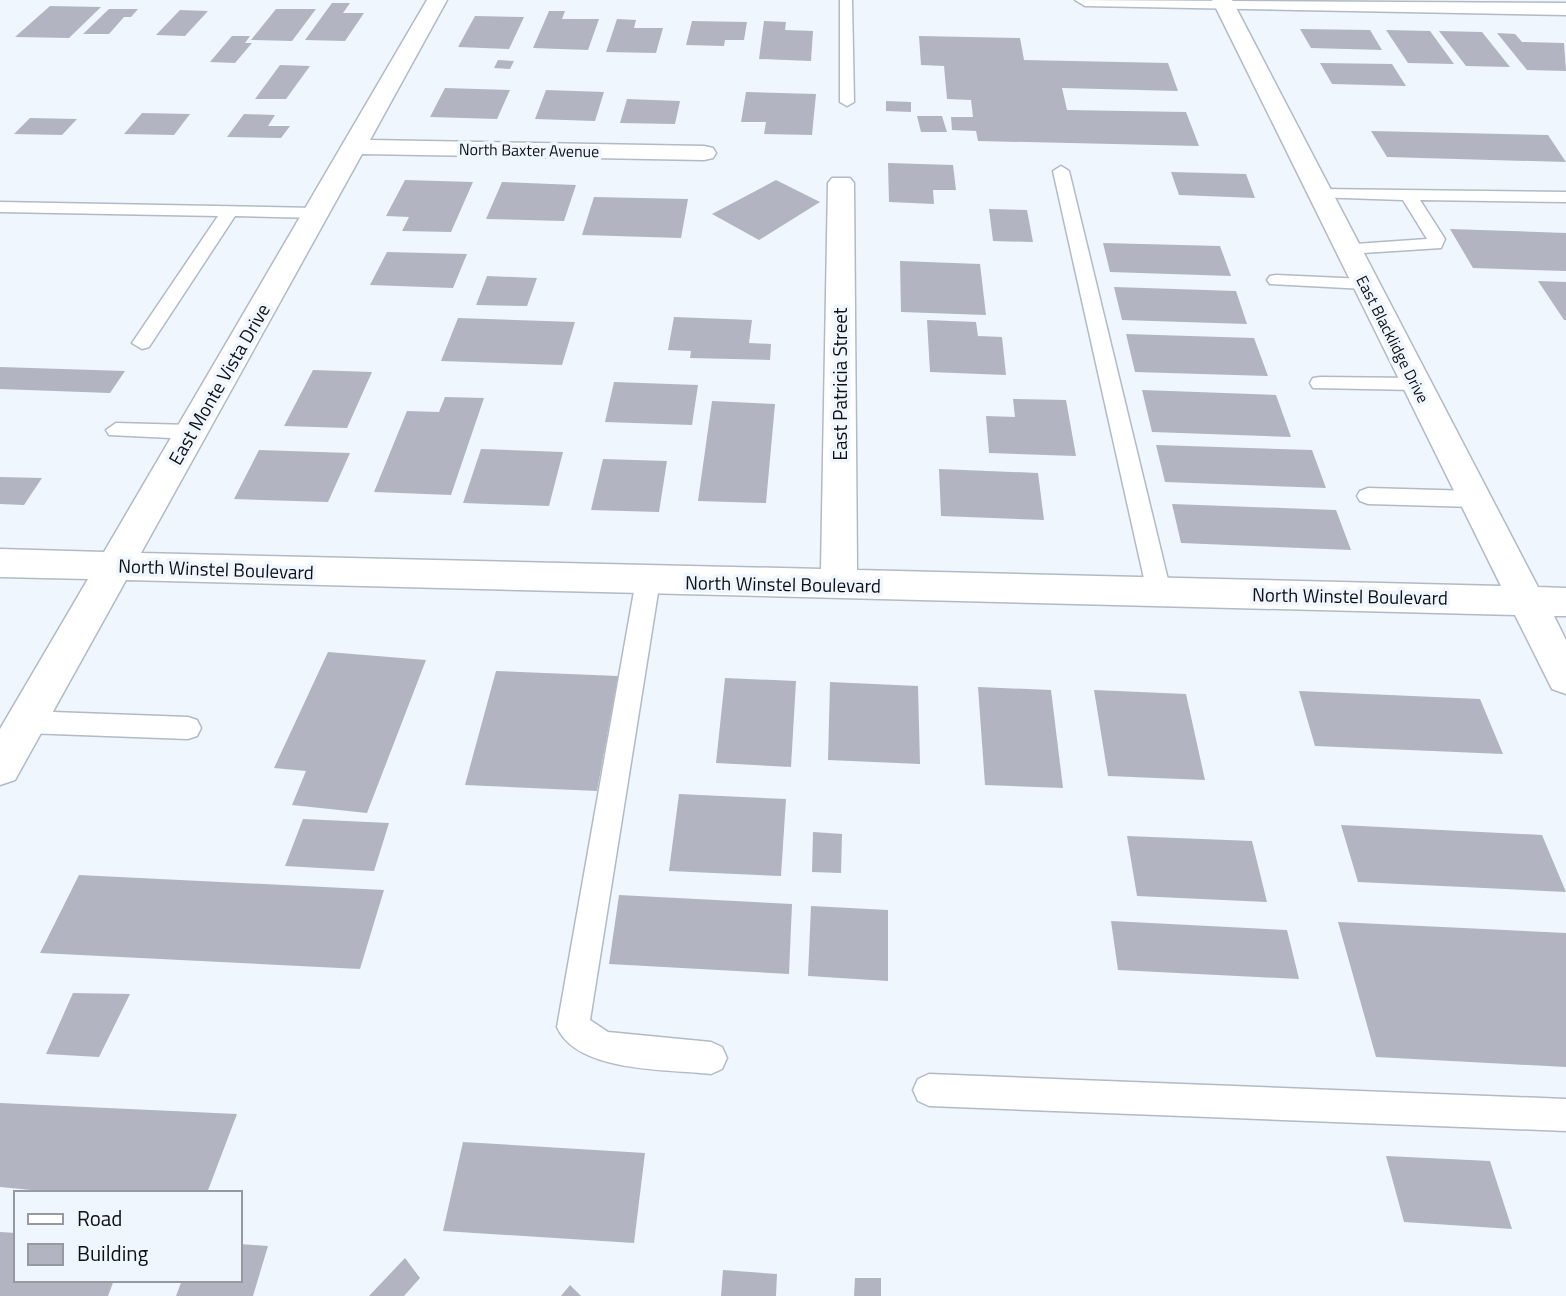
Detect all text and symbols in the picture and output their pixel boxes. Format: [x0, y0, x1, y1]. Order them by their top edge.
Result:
street label: North Baxter Avenue [459, 137, 599, 163]
street label: East Blacklidge Drive [1350, 271, 1436, 407]
street label: East Monte Vista Drive [160, 298, 277, 470]
street label: East Patricia Street [825, 307, 854, 460]
street label: North Winstel Boulevard [118, 551, 314, 586]
street label: North Winstel Boulevard [685, 567, 881, 600]
street label: North Winstel Boulevard [1252, 579, 1448, 612]
legend [14, 1191, 242, 1282]
text: Road [77, 1202, 122, 1234]
text: Building [77, 1237, 149, 1269]

